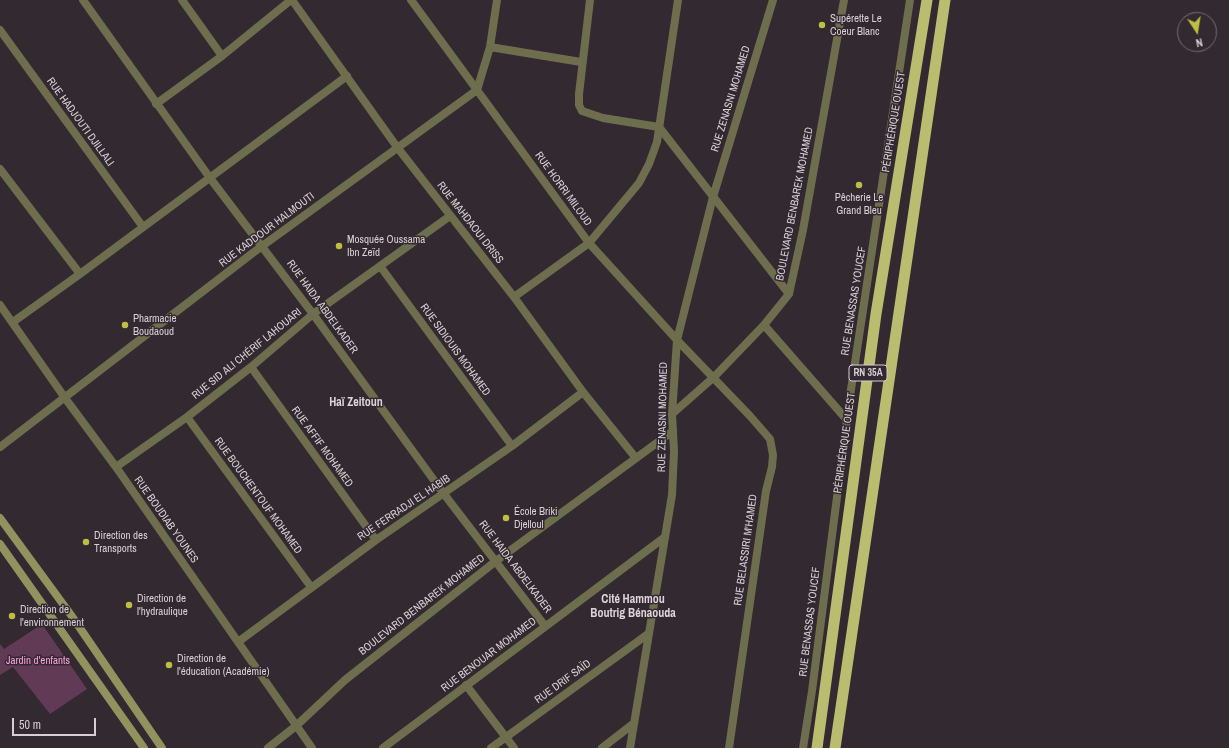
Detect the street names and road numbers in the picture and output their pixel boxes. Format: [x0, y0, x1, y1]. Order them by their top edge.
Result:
street label: RUE ZENASNI MOHAMED [709, 44, 753, 154]
street label: PÉRIPHÉRIQUE OUEST [880, 71, 908, 173]
street label: RUE HADJOUTI DJILLALI [43, 75, 117, 169]
street label: BOULEVARD BENBAREK MOHAMED [774, 126, 816, 282]
street label: RUE HORRI MILOUD [532, 149, 594, 229]
street label: RUE MAHDAOUI DRISS [434, 179, 506, 267]
street label: RUE KADDOUR HALMOUTI [217, 190, 317, 270]
street label: RUE BENASSAS YOUCEF [839, 246, 869, 356]
street label: RUE HAIDA ABDELKADER [284, 258, 360, 356]
street label: RUE SIDIOUIS MOHAMED [417, 301, 493, 399]
street label: RUE SID ALI CHÉRIF LAHOUARI [189, 306, 305, 402]
street label: RUE ZENASNI MOHAMED [655, 362, 671, 472]
road number: RN 35A [849, 365, 887, 381]
street label: PÉRIPHÉRIQUE OUEST [831, 392, 859, 494]
street label: RUE AFFIF MOHAMED [288, 404, 356, 490]
street label: RUE BOUCHENTOUF MOHAMED [211, 435, 305, 557]
street label: RUE FERRADJI EL HABIB [355, 472, 453, 544]
street label: RUE BOUDIAB YOUNES [131, 474, 201, 566]
street label: RUE BELASSIRI M'HAMED [732, 493, 760, 607]
street label: RUE HAIDA ABDELKADER [476, 518, 554, 616]
street label: BOULEVARD BENBAREK MOHAMED [356, 552, 488, 658]
street label: RUE BENASSAS YOUCEF [797, 566, 823, 678]
street label: RUE BENOUAR MOHAMED [439, 615, 539, 695]
street label: RUE DRIF SAÏD [532, 657, 594, 707]

